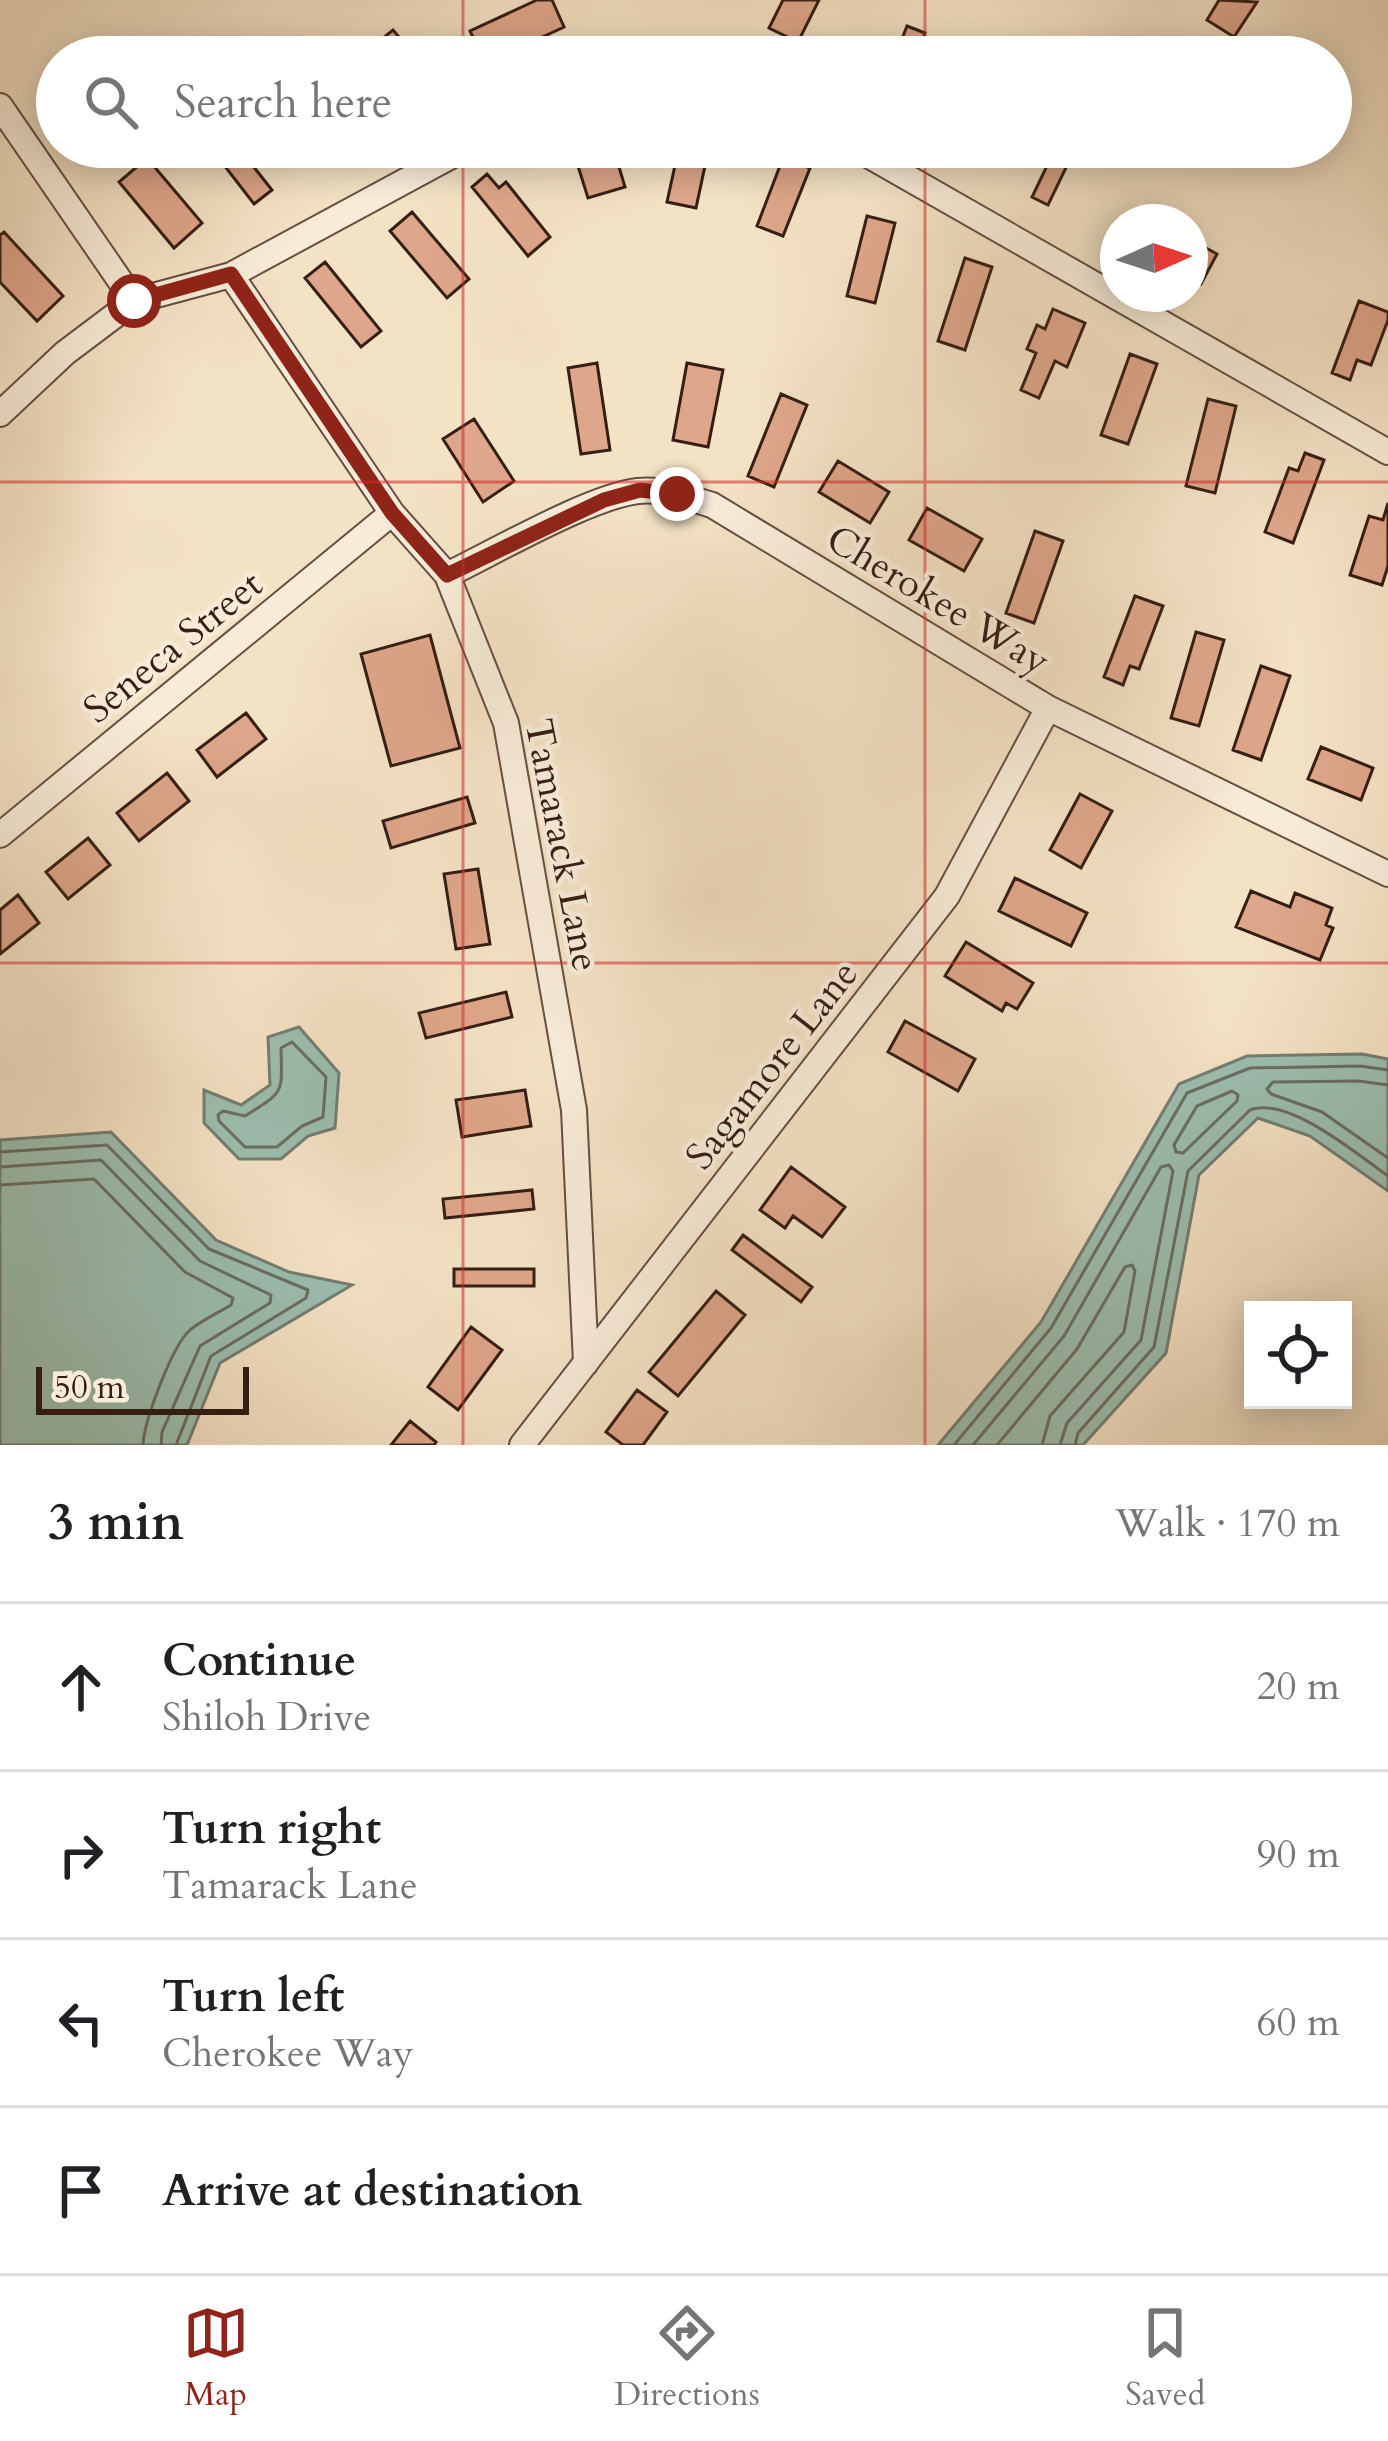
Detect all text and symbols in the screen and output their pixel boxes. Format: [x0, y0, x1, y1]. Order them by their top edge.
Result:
search box [36, 36, 1352, 168]
icon: search [78, 69, 144, 135]
text: Search here [174, 72, 392, 133]
north arrow [1100, 204, 1208, 312]
route start [107, 274, 161, 328]
route end [650, 467, 704, 521]
street label: Cherokee Way [817, 513, 1060, 688]
street label: Seneca Street [72, 558, 274, 736]
street label: Tamarack Lane [512, 714, 612, 976]
street label: Sagamore Lane [674, 949, 870, 1181]
map controls [1244, 1301, 1352, 1409]
button: locate [1244, 1301, 1352, 1409]
scale bar [36, 1361, 249, 1414]
text: 50 m [54, 1365, 125, 1410]
text: 3 min [48, 1488, 184, 1558]
text: Walk · 170 m [1115, 1497, 1340, 1550]
text: Continue [162, 1630, 356, 1691]
icon: ahead [48, 1654, 114, 1720]
text: 20 m [1257, 1660, 1340, 1713]
text: Shiloh Drive [162, 1691, 371, 1744]
text: Turn right [162, 1798, 381, 1859]
icon: right [48, 1822, 114, 1888]
text: 90 m [1257, 1828, 1340, 1881]
text: Tamarack Lane [162, 1859, 418, 1912]
text: Turn left [162, 1966, 344, 2027]
icon: left [48, 1990, 114, 2056]
text: 60 m [1257, 1996, 1340, 2049]
text: Cherokee Way [162, 2027, 414, 2080]
icon: arrive [48, 2158, 114, 2224]
text: Arrive at destination [162, 2160, 582, 2221]
tab: Map [183, 2300, 249, 2417]
tab: Directions [614, 2300, 760, 2417]
tab: Saved [1125, 2300, 1205, 2417]

